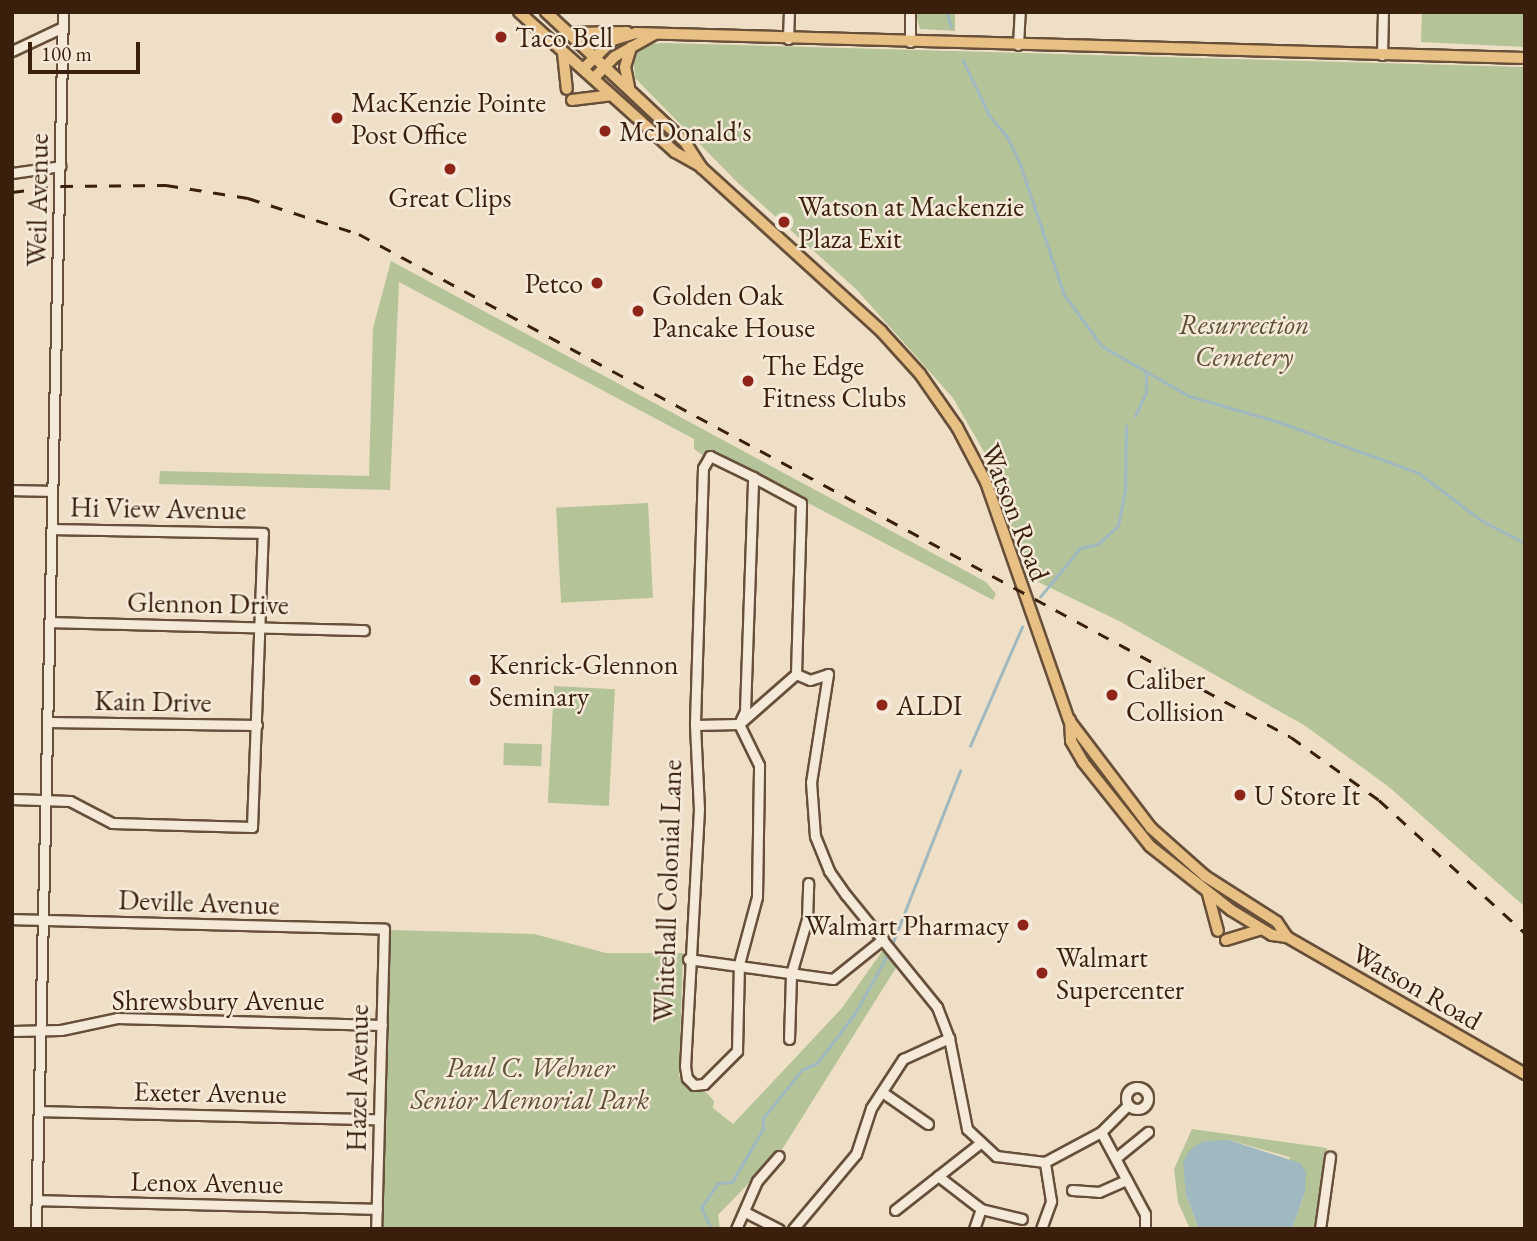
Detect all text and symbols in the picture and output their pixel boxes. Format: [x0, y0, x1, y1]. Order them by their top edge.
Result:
place label: Taco Bell [515, 20, 613, 54]
scale bar [32, 28, 144, 72]
marker: Taco Bell [493, 29, 509, 45]
text: 100 m [41, 40, 92, 67]
place label: MacKenzie Pointe Post Office [351, 85, 546, 151]
marker: MacKenzie Pointe Post Office [329, 110, 345, 126]
place label: McDonald's [619, 114, 752, 148]
marker: McDonald's [597, 123, 613, 139]
street label: Weil Avenue [19, 133, 55, 267]
marker: Great Clips [442, 161, 458, 177]
place label: Great Clips [388, 180, 512, 214]
place label: Watson at Mackenzie Plaza Exit [798, 189, 1024, 255]
marker: Watson at Mackenzie Plaza Exit [776, 214, 792, 230]
place label: Petco [525, 266, 583, 300]
marker: Petco [589, 275, 605, 291]
place label: Golden Oak Pancake House [652, 278, 815, 344]
marker: Golden Oak Pancake House [630, 303, 646, 319]
park label: Resurrection Cemetery [1178, 307, 1310, 373]
place label: The Edge Fitness Clubs [762, 348, 906, 414]
marker: The Edge Fitness Clubs [740, 373, 756, 389]
street label: Watson Road [974, 438, 1058, 586]
street label: Hi View Avenue [70, 490, 246, 526]
street label: Glennon Drive [127, 585, 289, 621]
place label: Kenrick-Glennon Seminary [489, 647, 678, 713]
place label: Caliber Collision [1126, 662, 1224, 728]
marker: Kenrick-Glennon Seminary [467, 672, 483, 688]
street label: Kain Drive [94, 683, 212, 719]
marker: Caliber Collision [1104, 687, 1120, 703]
place label: ALDI [896, 688, 962, 722]
marker: ALDI [874, 697, 890, 713]
street label: Whitehall Colonial Lane [646, 759, 688, 1023]
place label: U Store It [1254, 778, 1360, 812]
marker: U Store It [1232, 787, 1248, 803]
street label: Deville Avenue [118, 882, 280, 922]
place label: Walmart Pharmacy [805, 908, 1009, 942]
marker: Walmart Pharmacy [1015, 917, 1031, 933]
street label: Watson Road [1346, 935, 1488, 1037]
place label: Walmart Supercenter [1056, 940, 1184, 1006]
marker: Walmart Supercenter [1034, 965, 1050, 981]
street label: Shrewsbury Avenue [112, 983, 324, 1017]
street label: Hazel Avenue [339, 1004, 375, 1152]
park label: Paul C. Wehner Senior Memorial Park [411, 1050, 649, 1116]
street label: Exeter Avenue [133, 1074, 287, 1110]
street label: Lenox Avenue [130, 1164, 284, 1200]

